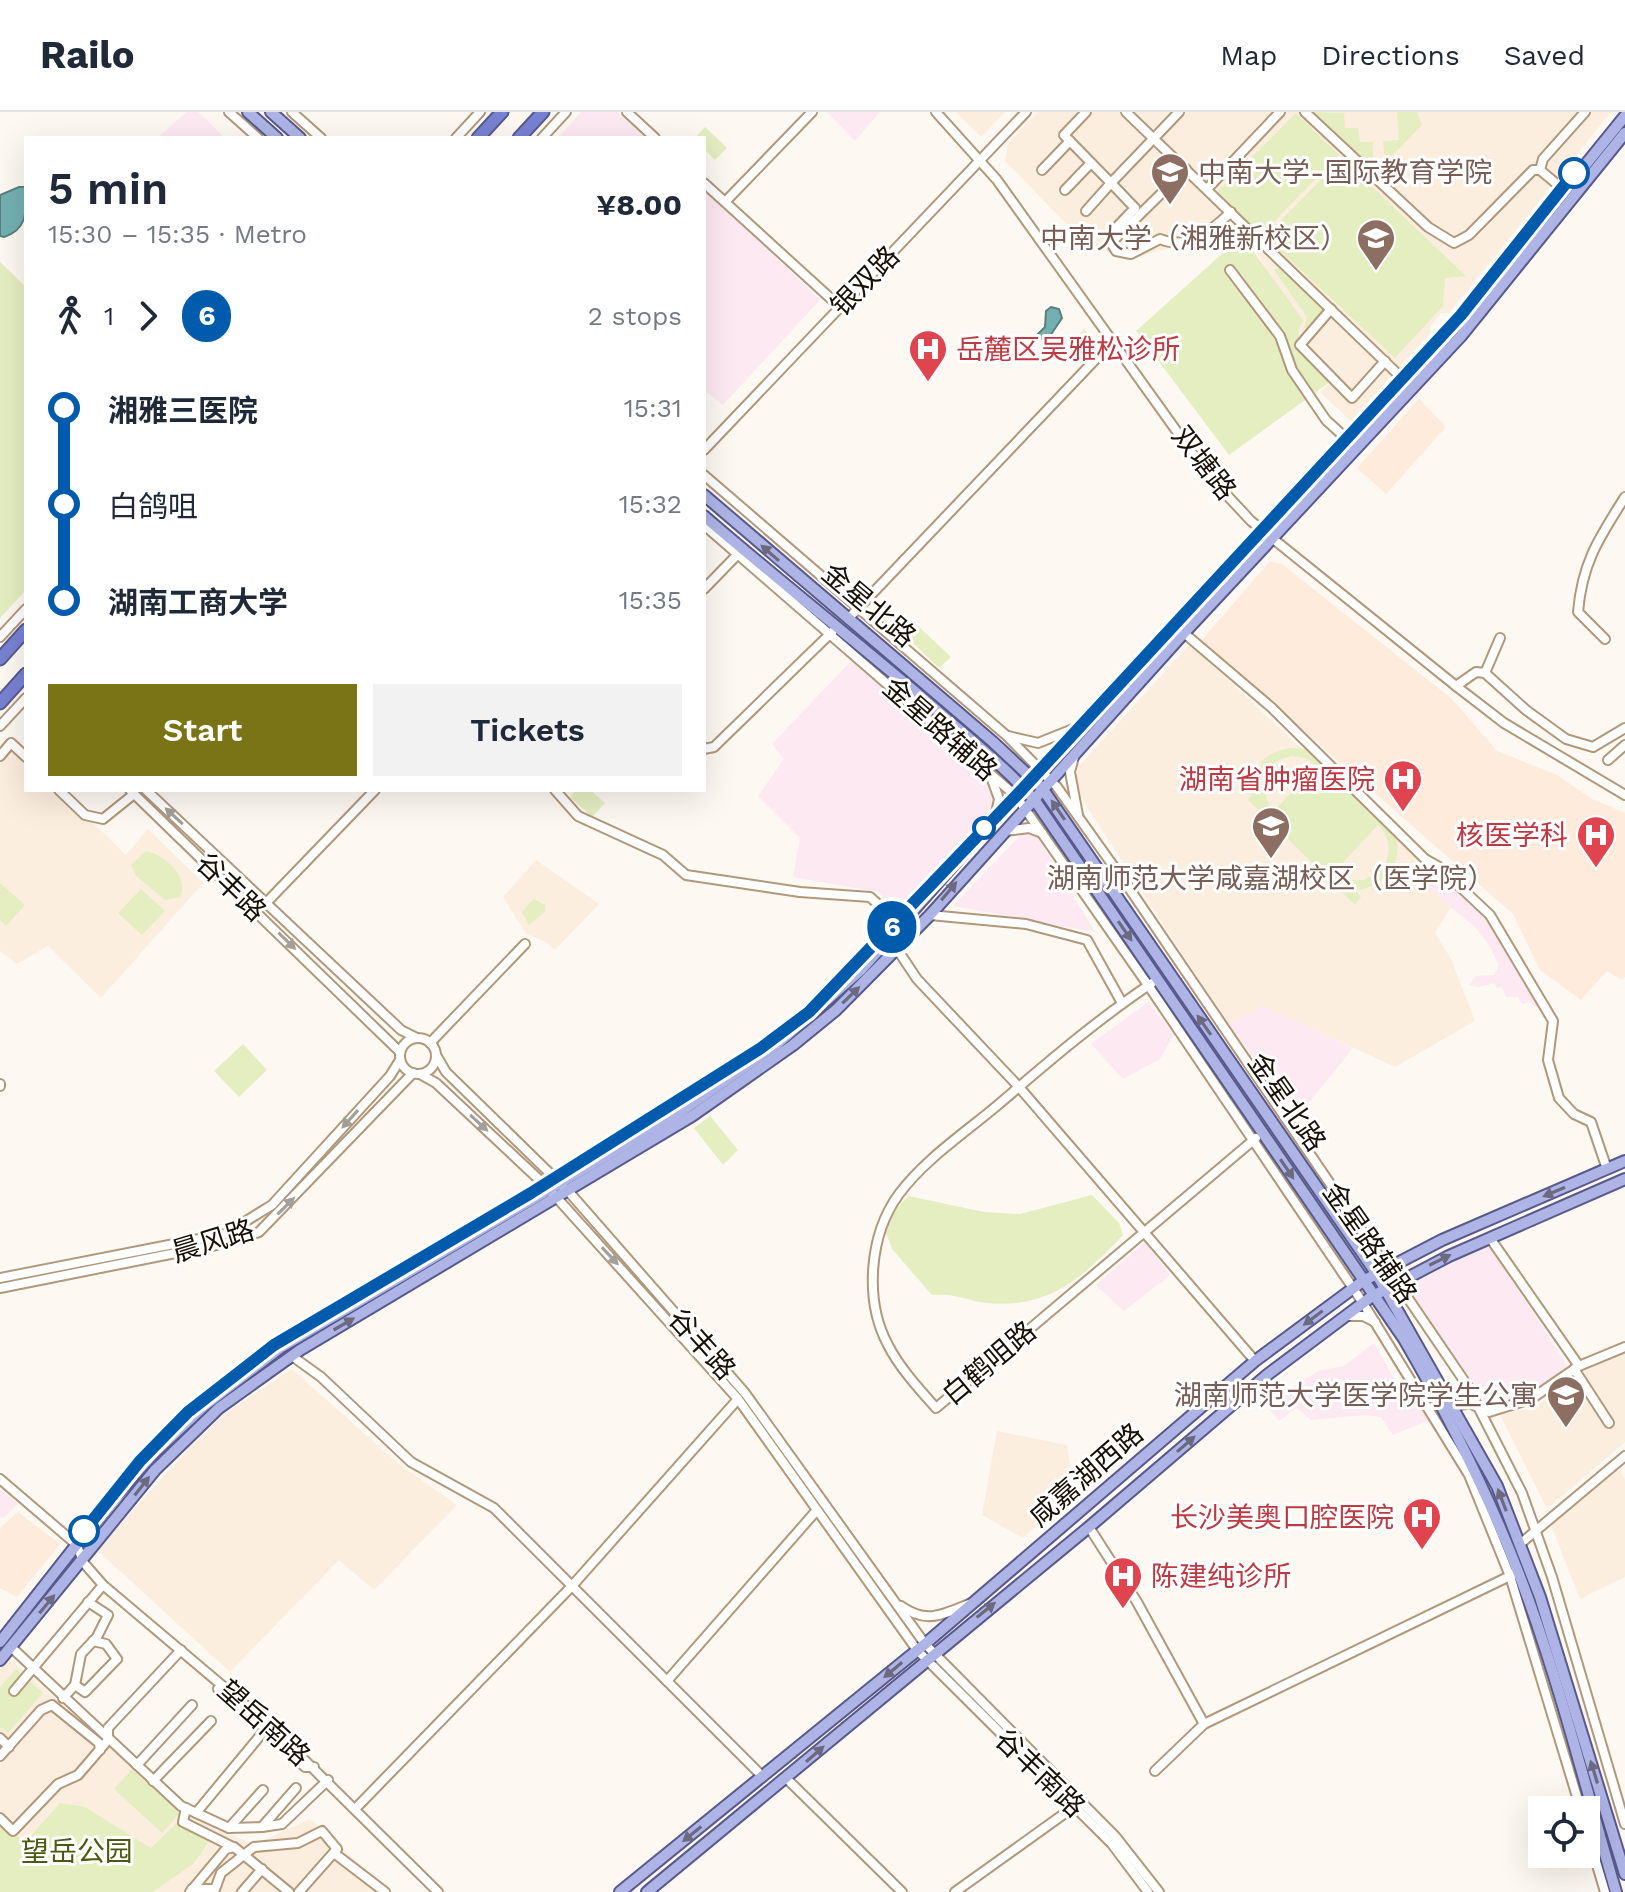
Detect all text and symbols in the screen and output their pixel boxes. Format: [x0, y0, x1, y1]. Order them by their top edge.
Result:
text: Railo [40, 33, 134, 77]
text: Map [1220, 39, 1277, 72]
text: Directions [1321, 39, 1460, 72]
text: Saved [1504, 39, 1585, 72]
school or university icon: 中南大学-国际教育学院 [1149, 151, 1191, 206]
place label: 中南大学-国际教育学院 [1198, 156, 1492, 189]
unlabelled marker [1559, 158, 1589, 188]
text: 5 min [48, 163, 168, 215]
text: ¥8.00 [596, 187, 682, 222]
school or university icon: 中南大学（湘雅新校区） [1355, 217, 1397, 272]
text: 15:30 – 15:35 · Metro [48, 219, 307, 249]
place label: 中南大学（湘雅新校区） [1040, 222, 1348, 255]
street label: 银双路 [824, 239, 906, 323]
icon: walk [48, 294, 92, 338]
icon: forward [126, 294, 170, 338]
text: 6 [198, 299, 215, 332]
text: 1 [104, 301, 114, 331]
text: 2 stops [588, 301, 682, 331]
hospital icon: 岳麓区吴雅松诊所 [907, 328, 949, 383]
place label: 岳麓区吴雅松诊所 [956, 333, 1180, 366]
text: 湘雅三医院 [108, 393, 258, 428]
text: 15:31 [624, 393, 682, 423]
street label: 双塘路 [1165, 420, 1243, 506]
text: 白鸽咀 [108, 489, 198, 524]
text: 15:32 [619, 489, 682, 519]
one-way arrow [761, 545, 781, 562]
street label: 金星北路 [815, 556, 923, 654]
text: 湖南工商大学 [108, 585, 288, 620]
text: 15:35 [619, 585, 682, 615]
street label: 金星路辅路 [876, 671, 1004, 787]
button: Start [48, 684, 357, 776]
button: Tickets [373, 684, 682, 776]
hospital icon: 湖南省肿瘤医院 [1382, 758, 1424, 813]
place label: 湖南省肿瘤医院 [1179, 763, 1375, 796]
one-way arrow [1051, 799, 1065, 821]
school or university icon: 湖南师范大学咸嘉湖校区（医学院） [1250, 805, 1292, 860]
one-way arrow [164, 807, 183, 825]
hospital icon: 核医学科 [1575, 814, 1617, 869]
unlabelled marker [973, 817, 995, 839]
place label: 核医学科 [1456, 819, 1568, 852]
street label: 谷丰路 [189, 846, 273, 928]
place label: 湖南师范大学咸嘉湖校区（医学院） [1047, 862, 1495, 895]
one-way arrow [940, 882, 957, 902]
line badge: 6 [866, 901, 918, 953]
text: 6 [883, 910, 901, 943]
one-way arrow [1117, 921, 1132, 942]
one-way arrow [277, 931, 296, 950]
one-way arrow [841, 987, 860, 1005]
one-way arrow [1197, 1014, 1212, 1035]
street label: 金星北路 [1241, 1047, 1333, 1157]
one-way arrow [342, 1110, 360, 1129]
one-way arrow [470, 1114, 489, 1132]
one-way arrow [1280, 1158, 1294, 1180]
street label: 金星路辅路 [1316, 1176, 1424, 1310]
one-way arrow [1542, 1185, 1565, 1198]
one-way arrow [276, 1197, 294, 1216]
street label: 晨风路 [168, 1213, 258, 1269]
one-way arrow [600, 1246, 618, 1265]
one-way arrow [1429, 1253, 1452, 1267]
street label: 谷丰路 [662, 1302, 742, 1386]
one-way arrow [1302, 1310, 1323, 1326]
street label: 白鹤咀路 [935, 1314, 1043, 1412]
one-way arrow [333, 1317, 355, 1331]
school or university icon: 湖南师范大学医学院学生公寓 [1545, 1374, 1587, 1429]
place label: 湖南师范大学医学院学生公寓 [1174, 1379, 1538, 1412]
street label: 咸嘉湖西路 [1022, 1417, 1150, 1533]
one-way arrow [1175, 1436, 1195, 1453]
one-way arrow [134, 1476, 150, 1496]
one-way arrow [1495, 1488, 1508, 1512]
hospital icon: 长沙美奥口腔医院 [1401, 1496, 1443, 1551]
place label: 长沙美奥口腔医院 [1170, 1501, 1394, 1534]
unlabelled marker [69, 1516, 99, 1546]
hospital icon: 陈建纯诊所 [1102, 1555, 1144, 1610]
place label: 陈建纯诊所 [1151, 1560, 1291, 1593]
one-way arrow [38, 1594, 55, 1614]
one-way arrow [976, 1602, 996, 1619]
one-way arrow [883, 1661, 903, 1678]
street label: 望岳南路 [211, 1673, 317, 1773]
street label: 谷丰南路 [988, 1722, 1092, 1824]
one-way arrow [805, 1746, 825, 1763]
one-way arrow [1587, 1760, 1600, 1784]
map controls [1528, 1796, 1600, 1868]
button: locate [1528, 1796, 1600, 1868]
one-way arrow [682, 1826, 702, 1842]
park label: 望岳公园 [21, 1835, 133, 1868]

